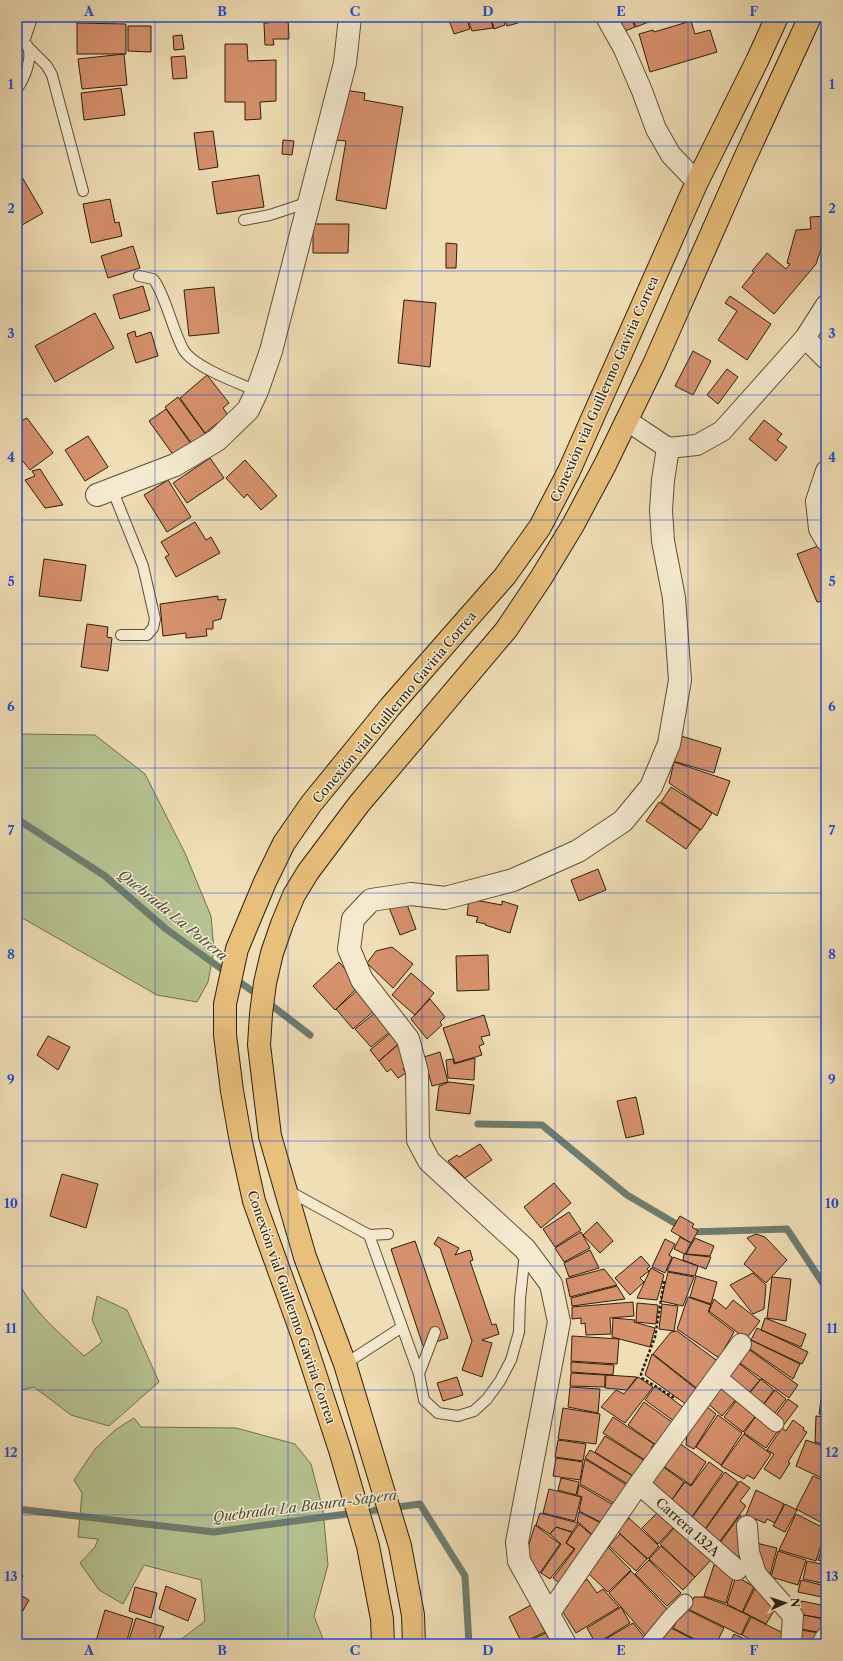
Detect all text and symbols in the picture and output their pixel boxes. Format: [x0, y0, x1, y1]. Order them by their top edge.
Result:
text: A [83, 3, 95, 19]
text: B [217, 3, 227, 19]
text: C [350, 3, 360, 19]
text: D [482, 3, 494, 19]
text: E [616, 3, 626, 19]
text: F [750, 3, 759, 19]
text: 1 [8, 76, 14, 92]
text: 1 [829, 76, 835, 92]
text: 2 [7, 200, 15, 216]
text: 2 [828, 200, 836, 216]
street label: Conexión vial Guillermo Gaviria Correa [547, 273, 661, 504]
text: 3 [7, 325, 15, 341]
text: 3 [828, 325, 836, 341]
text: 4 [7, 449, 15, 465]
text: 4 [828, 449, 836, 465]
text: 5 [7, 573, 15, 589]
text: 5 [828, 573, 836, 589]
street label: Conexión vial Guillermo Gaviria Correa [309, 608, 479, 806]
text: 6 [7, 698, 15, 714]
text: 6 [828, 698, 836, 714]
text: 7 [8, 822, 15, 838]
text: 7 [829, 822, 836, 838]
water label: Quebrada La Potrera [115, 865, 232, 965]
text: 8 [7, 946, 15, 962]
text: 8 [828, 946, 836, 962]
text: 9 [7, 1071, 15, 1087]
text: 9 [828, 1071, 836, 1087]
street label: Conexión vial Guillermo Gaviria Correa [244, 1188, 340, 1426]
text: 10 [4, 1195, 18, 1211]
text: 10 [825, 1195, 839, 1211]
text: 11 [5, 1320, 17, 1336]
text: 11 [826, 1320, 838, 1336]
text: 12 [4, 1444, 18, 1460]
text: 12 [825, 1444, 839, 1460]
water label: Quebrada La Basura-Sapera [212, 1486, 399, 1526]
street label: Carrera 132A [653, 1494, 723, 1560]
text: 13 [4, 1568, 18, 1584]
text: 13 [825, 1568, 839, 1584]
north arrow [765, 1583, 805, 1623]
text: N [788, 1597, 802, 1608]
text: A [83, 1642, 95, 1658]
text: B [217, 1642, 227, 1658]
text: C [350, 1642, 360, 1658]
text: D [482, 1642, 494, 1658]
text: E [616, 1642, 626, 1658]
text: F [750, 1642, 759, 1658]

